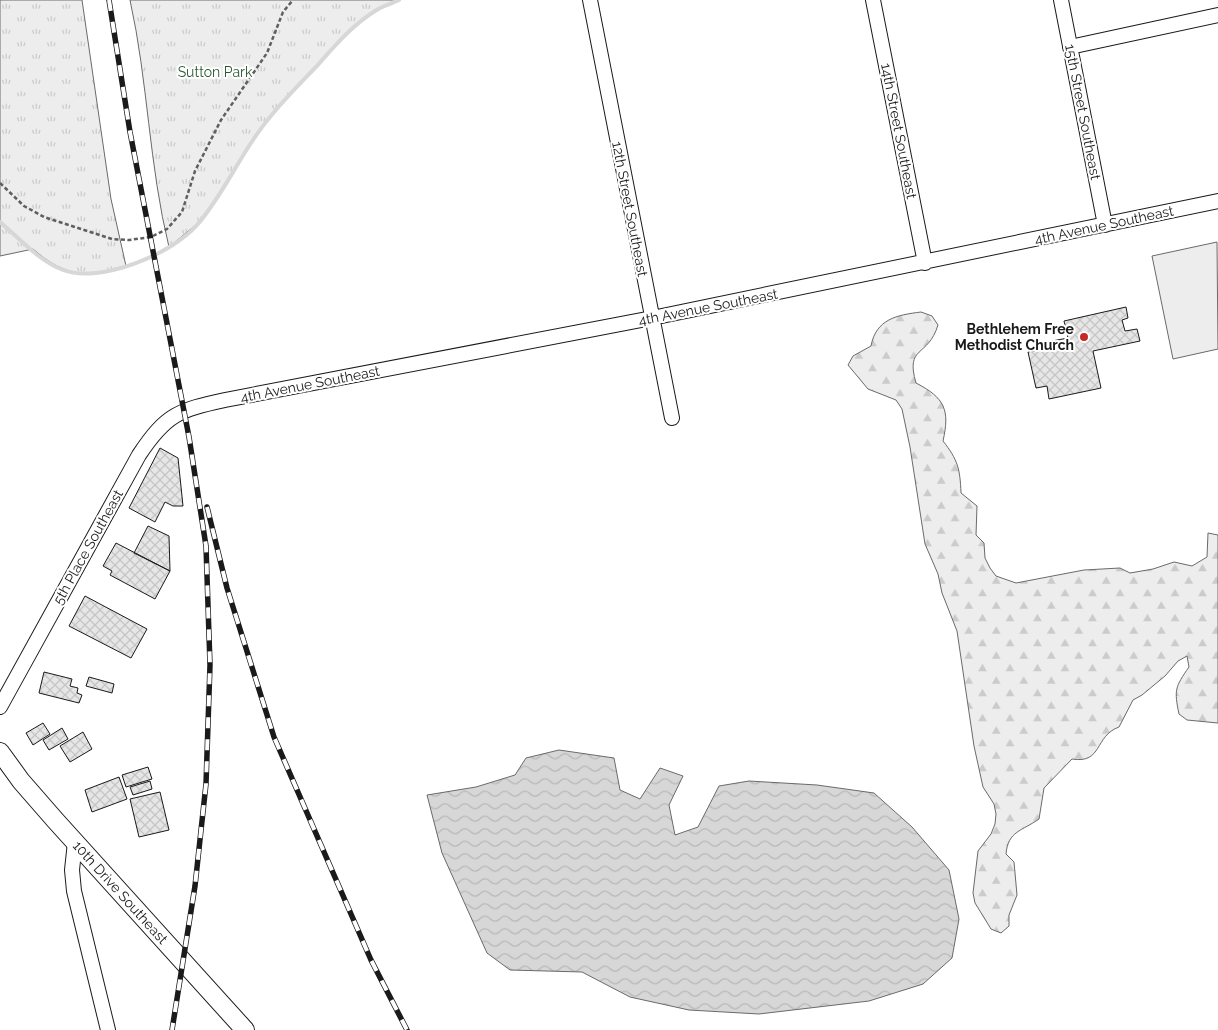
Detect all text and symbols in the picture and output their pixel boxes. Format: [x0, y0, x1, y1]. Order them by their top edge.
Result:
street label: 15th Street Southeast [1062, 43, 1104, 181]
street label: 14th Street Southeast [878, 62, 920, 200]
park label: Sutton Park [178, 64, 253, 80]
street label: 12th Street Southeast [609, 140, 651, 278]
street label: 4th Avenue Southeast [1033, 202, 1175, 248]
street label: 4th Avenue Southeast [637, 286, 779, 328]
place label: Bethlehem Free Methodist Church [955, 321, 1075, 353]
marker: Bethlehem Free Methodist Church [1078, 331, 1090, 343]
street label: 4th Avenue Southeast [239, 363, 381, 405]
street label: 5th Place Southeast [50, 486, 126, 607]
street label: 10th Drive Southeast [70, 837, 171, 947]

